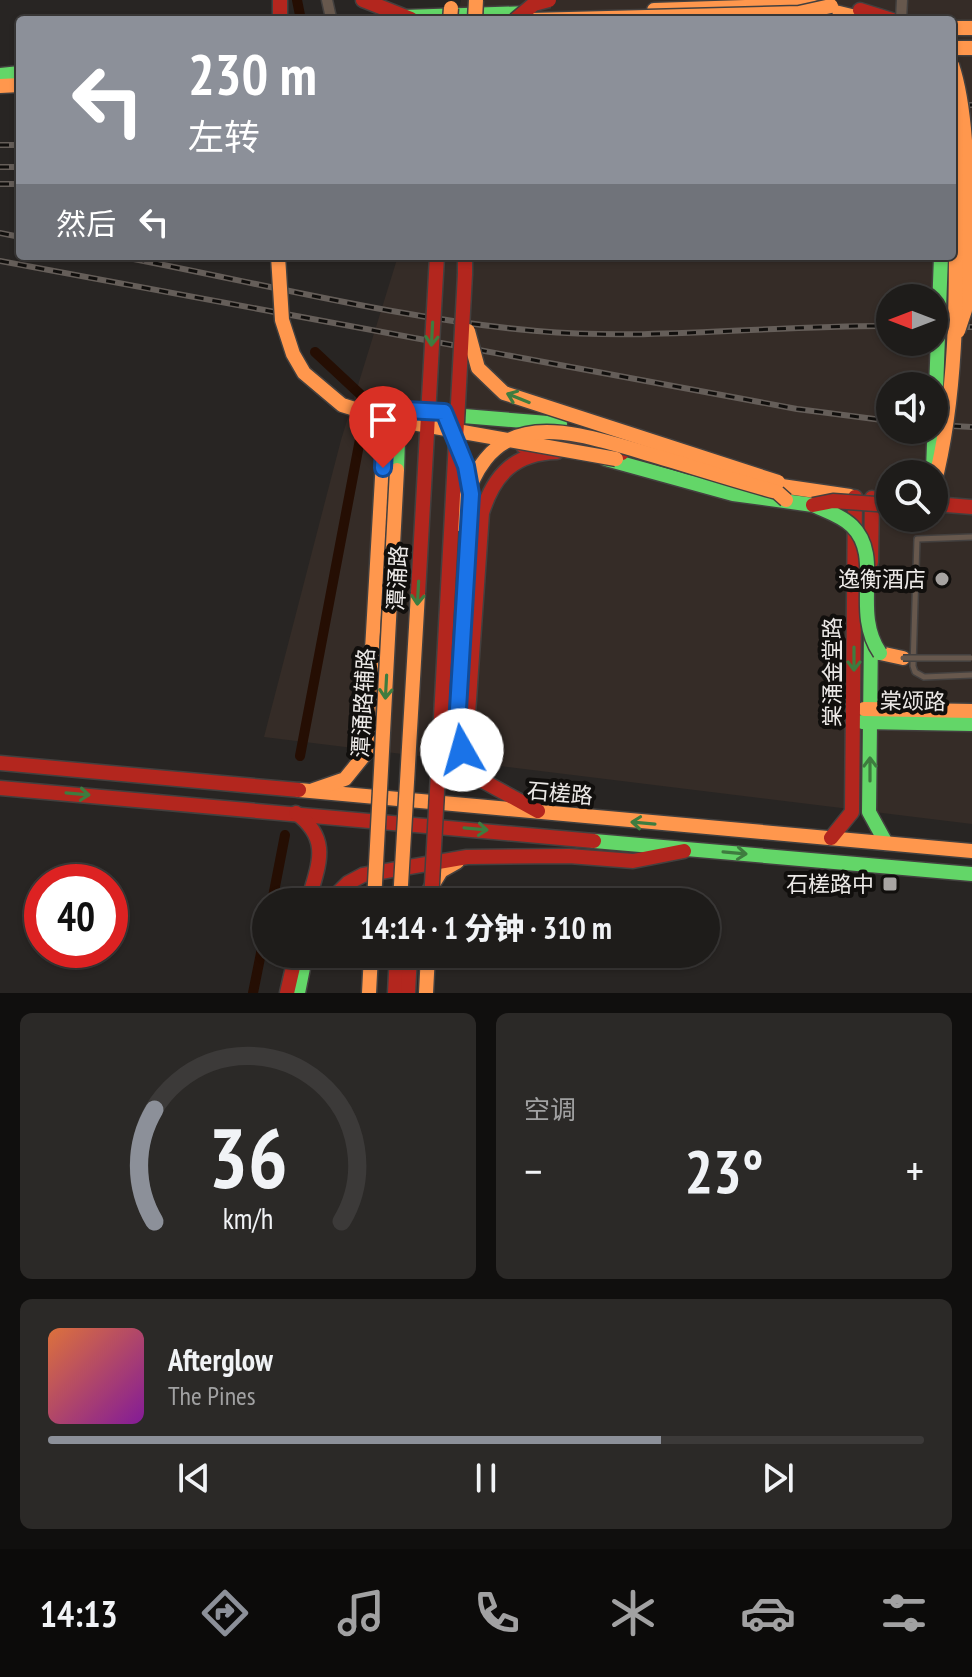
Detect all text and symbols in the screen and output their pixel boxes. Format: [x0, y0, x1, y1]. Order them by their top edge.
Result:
text: 230 m [188, 38, 317, 110]
icon: left [56, 48, 160, 152]
text: 左转 [188, 113, 260, 160]
icon: left [132, 200, 176, 244]
text: 然后 [56, 204, 116, 243]
north arrow [876, 284, 948, 356]
map controls [876, 284, 948, 532]
one-way arrow [425, 320, 440, 347]
button: sound [876, 372, 948, 444]
pin [349, 386, 417, 468]
one-way arrow [506, 390, 531, 404]
icon: arrive [361, 398, 405, 442]
button: search [876, 460, 948, 532]
street label: 潭涌路 [381, 544, 413, 612]
place label: 逸衡酒店 [838, 565, 926, 593]
marker: 逸衡酒店 [933, 570, 951, 588]
one-way arrow [410, 579, 425, 606]
street label: 棠涌金堂路 [818, 617, 846, 727]
one-way arrow [846, 645, 862, 672]
street label: 潭涌路辅路 [346, 647, 380, 759]
one-way arrow [378, 673, 393, 700]
street label: 棠颂路 [880, 686, 946, 716]
position arrow [420, 708, 504, 792]
one-way arrow [862, 756, 878, 783]
street label: 石槎路 [526, 776, 594, 810]
one-way arrow [64, 787, 91, 802]
one-way arrow [630, 815, 657, 830]
one-way arrow [462, 822, 489, 837]
one-way arrow [721, 845, 748, 860]
speed limit sign: 40 [24, 864, 128, 968]
place label: 石槎路中 [786, 870, 874, 898]
marker: 石槎路中 [881, 875, 899, 893]
text: 14:14 · 1 分钟 · 310 m [360, 908, 612, 947]
text: 空调 [524, 1093, 576, 1126]
text: 36 [208, 1103, 288, 1211]
text: 23° [684, 1132, 764, 1210]
text: − [524, 1142, 542, 1199]
text: + [906, 1142, 924, 1199]
text: km/h [223, 1200, 273, 1237]
text: Afterglow [168, 1340, 273, 1379]
text: The Pines [168, 1379, 256, 1412]
icon: previous [172, 1456, 216, 1500]
icon: pause [464, 1456, 508, 1500]
icon: next [756, 1456, 800, 1500]
icon: directions [197, 1585, 253, 1641]
icon: music [333, 1585, 389, 1641]
icon: phone [469, 1585, 525, 1641]
icon: climate [605, 1585, 661, 1641]
icon: car [740, 1585, 796, 1641]
icon: filters [876, 1585, 932, 1641]
text: 14:13 [40, 1590, 118, 1637]

